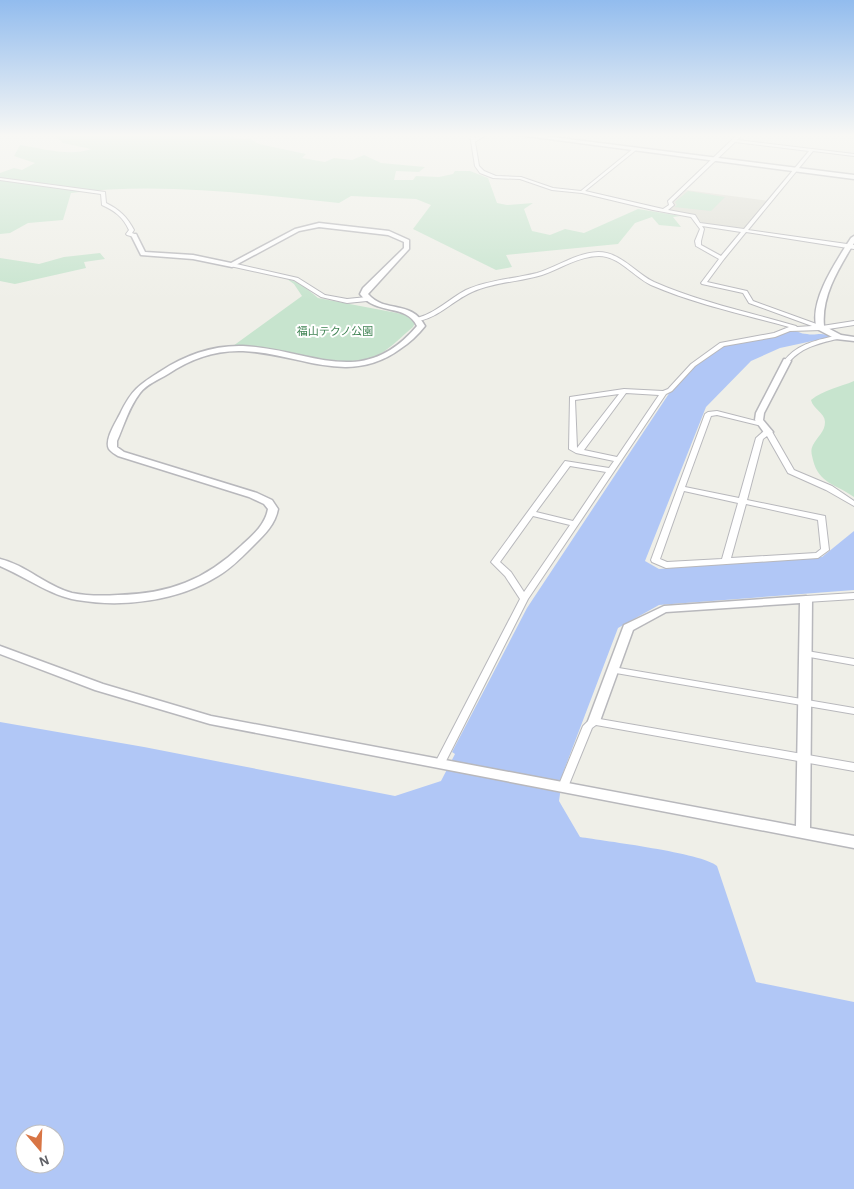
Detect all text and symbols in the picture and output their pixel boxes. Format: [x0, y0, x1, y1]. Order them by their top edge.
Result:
park label: 福山テクノ公園 [297, 325, 373, 337]
north arrow [15, 1124, 65, 1174]
text: N [37, 1152, 51, 1169]

